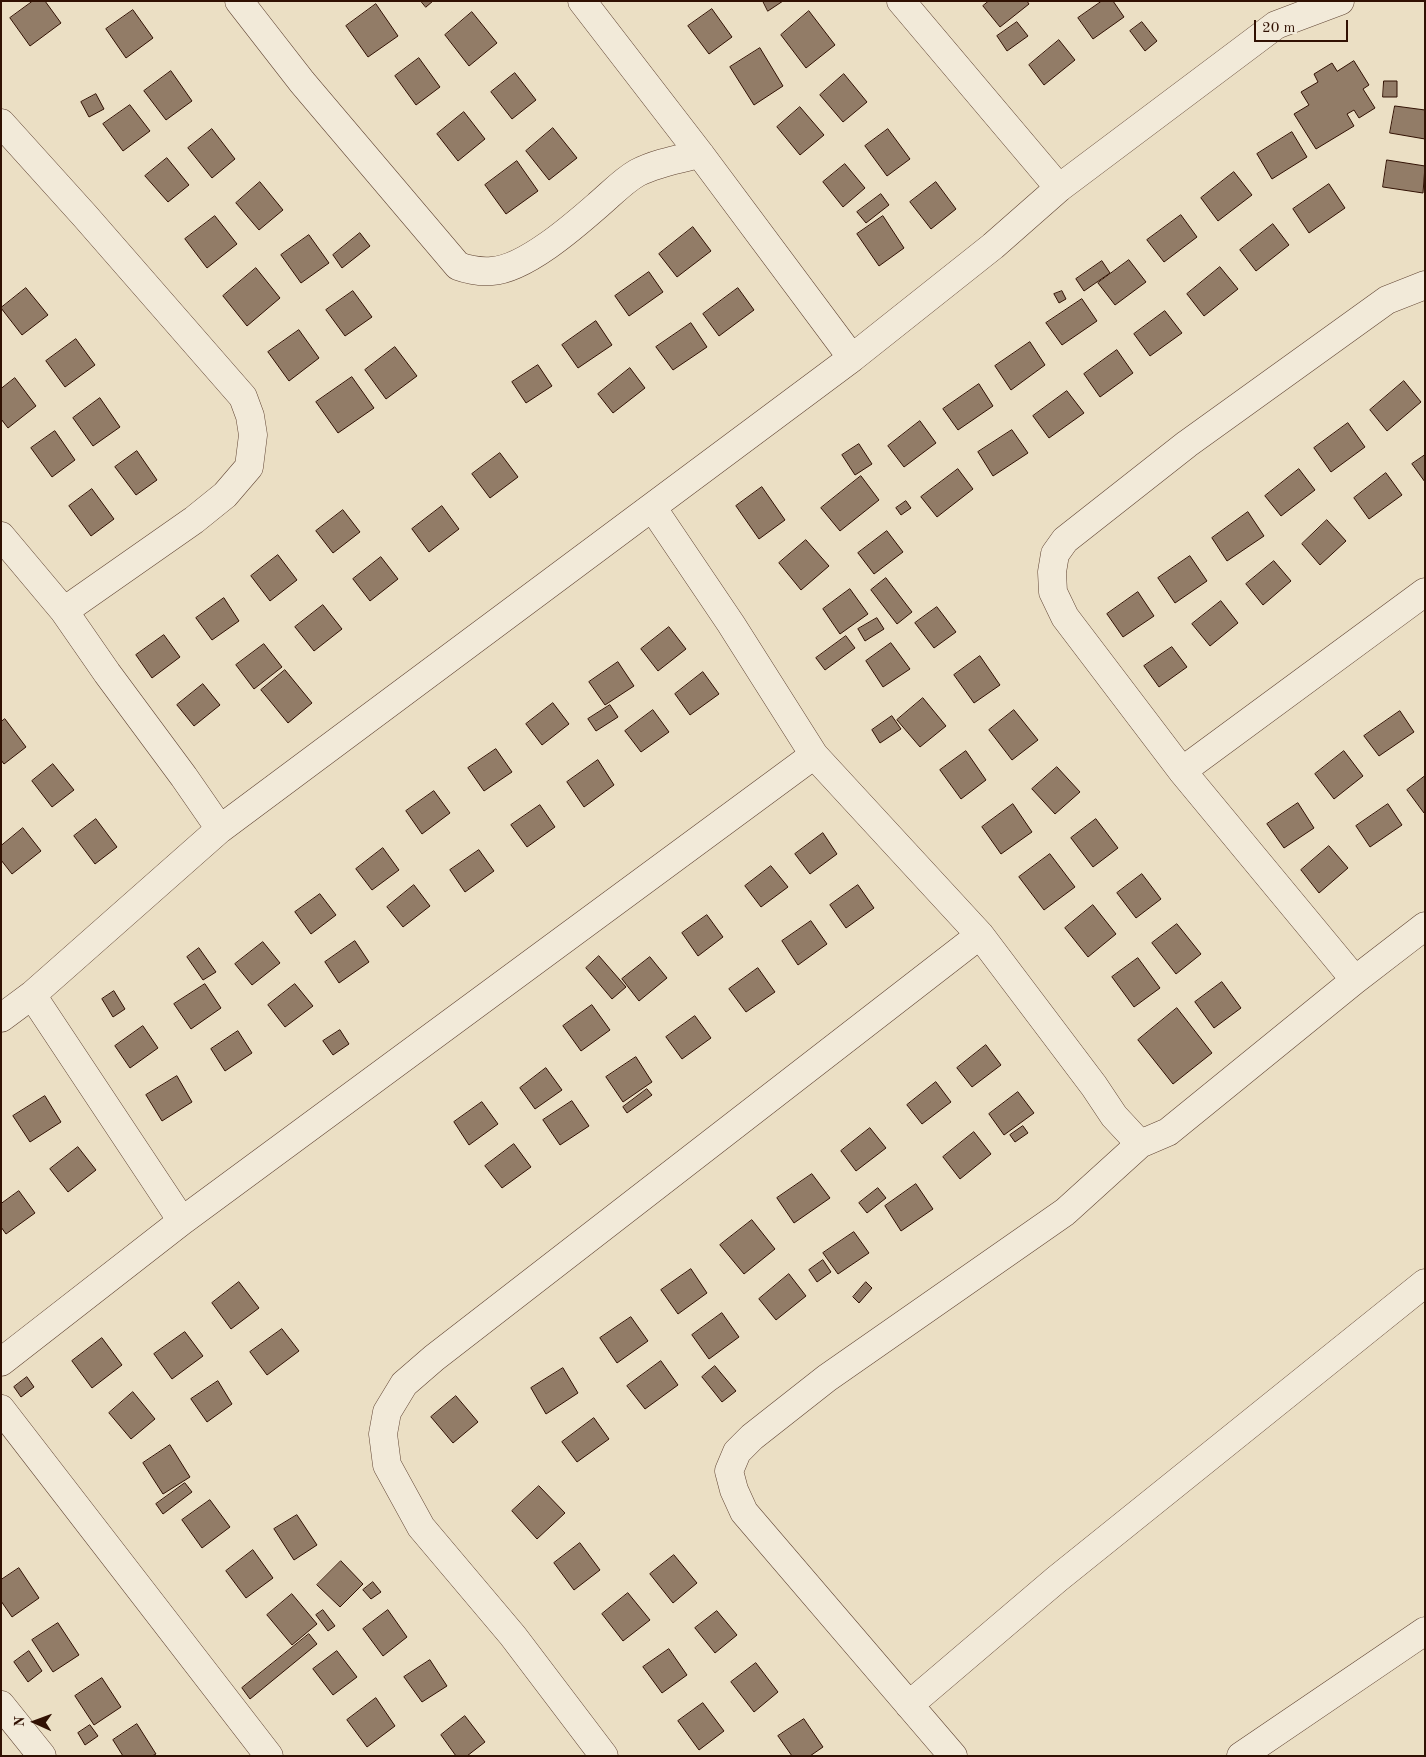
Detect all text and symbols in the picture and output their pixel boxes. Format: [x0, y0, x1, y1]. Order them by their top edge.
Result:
scale bar [1256, 10, 1350, 42]
text: 20 m [1262, 21, 1296, 36]
north arrow [10, 1697, 60, 1747]
text: N [13, 1716, 27, 1727]

